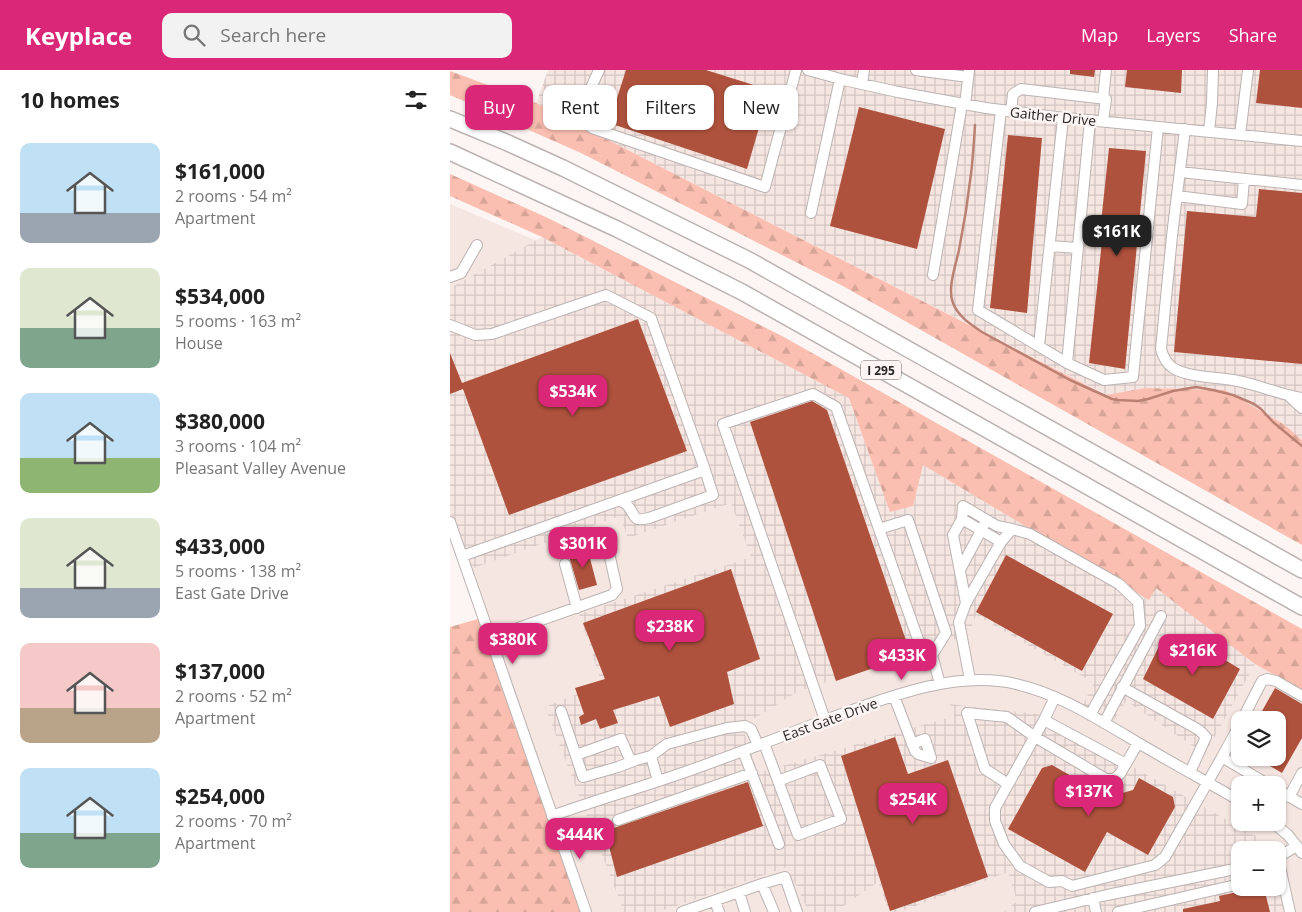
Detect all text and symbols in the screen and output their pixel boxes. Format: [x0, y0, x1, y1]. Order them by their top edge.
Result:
search box [162, 13, 512, 58]
text: Keyplace [25, 19, 132, 52]
icon: search [180, 21, 208, 49]
text: Search here [220, 22, 326, 48]
text: Map [1081, 23, 1118, 47]
text: Layers [1146, 23, 1201, 47]
text: Share [1229, 23, 1277, 47]
chip: Buy [465, 85, 533, 130]
chip: Rent [543, 85, 617, 130]
chip: Filters [627, 85, 714, 130]
chip: New [724, 85, 798, 130]
text: 10 homes [20, 86, 120, 114]
icon: filters [402, 86, 430, 114]
street label: Gaither Drive [1009, 102, 1097, 130]
text: $161,000 [175, 157, 265, 185]
icon: home [60, 163, 120, 223]
text: 2 rooms · 54 m² [175, 185, 292, 207]
text: Apartment [175, 207, 255, 229]
pin: $161K [1082, 214, 1152, 257]
text: $161K [1093, 220, 1141, 242]
text: $534,000 [175, 282, 265, 310]
icon: home [60, 288, 120, 348]
text: 5 rooms · 163 m² [175, 310, 301, 332]
text: House [175, 332, 223, 354]
road number: I 295 [861, 360, 901, 380]
pin: $534K [538, 374, 608, 417]
text: $534K [549, 380, 597, 402]
text: $380,000 [175, 407, 265, 435]
icon: home [60, 413, 120, 473]
text: 3 rooms · 104 m² [175, 435, 301, 457]
text: Pleasant Valley Avenue [175, 457, 346, 479]
pin: $301K [548, 526, 618, 569]
text: $433,000 [175, 532, 265, 560]
text: $301K [559, 532, 607, 554]
icon: home [60, 538, 120, 598]
text: 5 rooms · 138 m² [175, 560, 301, 582]
text: East Gate Drive [175, 582, 289, 604]
pin: $238K [635, 610, 705, 652]
text: $238K [646, 615, 694, 637]
pin: $380K [478, 622, 548, 665]
text: $380K [489, 628, 537, 650]
pin: $216K [1158, 634, 1228, 676]
pin: $433K [867, 638, 937, 681]
text: $216K [1169, 639, 1217, 661]
text: $433K [878, 644, 926, 666]
text: $137,000 [175, 657, 265, 685]
icon: home [60, 663, 120, 723]
text: 2 rooms · 52 m² [175, 685, 292, 707]
street label: East Gate Drive [780, 693, 880, 745]
text: Apartment [175, 707, 255, 729]
map controls [1231, 711, 1286, 896]
button: layers [1231, 711, 1286, 766]
pin: $137K [1054, 774, 1124, 817]
button: + [1231, 776, 1286, 831]
text: $137K [1065, 780, 1113, 802]
text: $254,000 [175, 782, 265, 810]
pin: $254K [878, 782, 948, 825]
icon: home [60, 788, 120, 848]
text: $254K [889, 788, 937, 810]
text: 2 rooms · 70 m² [175, 810, 292, 832]
pin: $444K [545, 818, 615, 860]
text: $444K [556, 823, 604, 845]
text: Apartment [175, 832, 255, 854]
button: − [1231, 841, 1286, 896]

